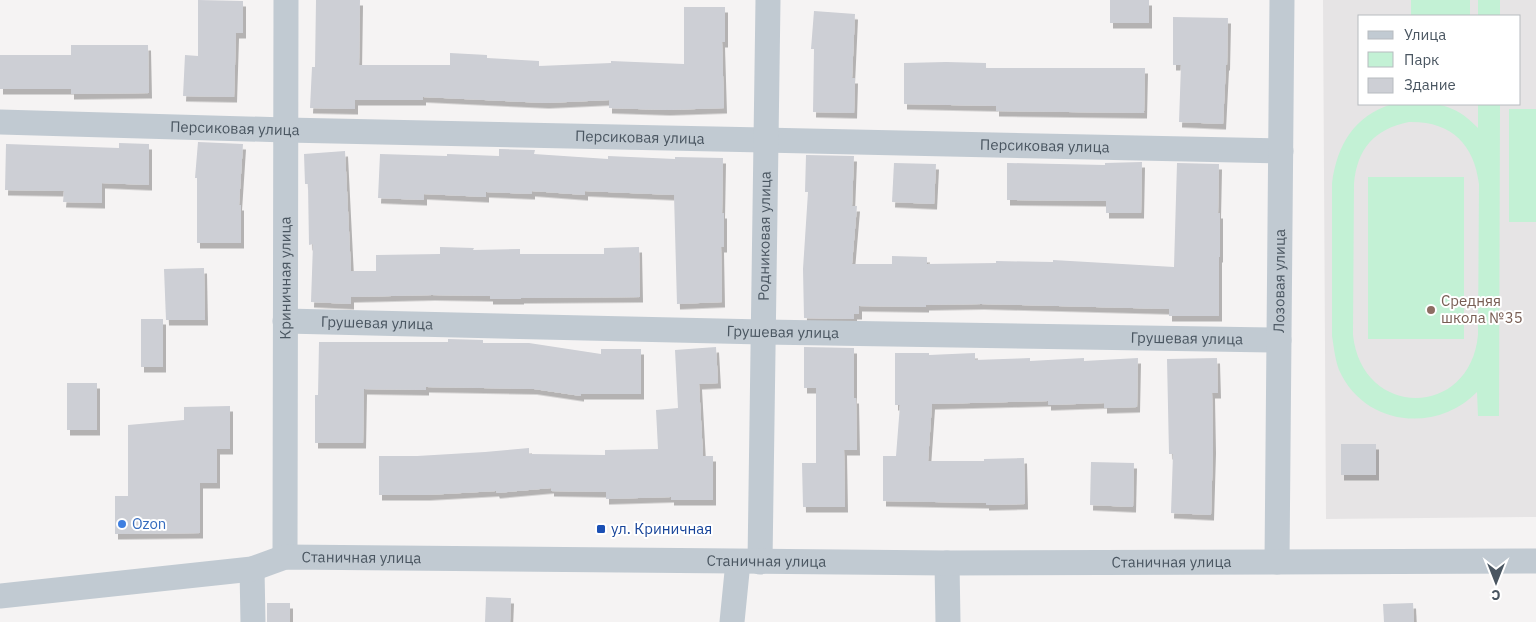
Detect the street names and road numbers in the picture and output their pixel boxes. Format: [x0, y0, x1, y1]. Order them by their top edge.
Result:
street label: Персиковая улица [170, 117, 300, 139]
street label: Персиковая улица [575, 126, 705, 148]
street label: Персиковая улица [980, 135, 1110, 156]
street label: Родниковая улица [754, 171, 775, 301]
street label: Криничная улица [275, 216, 295, 340]
street label: Лозовая улица [1269, 229, 1289, 333]
street label: Грушевая улица [321, 312, 433, 333]
street label: Грушевая улица [726, 321, 839, 342]
street label: Грушевая улица [1130, 328, 1243, 348]
street label: Станичная улица [301, 547, 422, 567]
street label: Станичная улица [706, 551, 827, 571]
street label: Станичная улица [1111, 552, 1231, 571]

